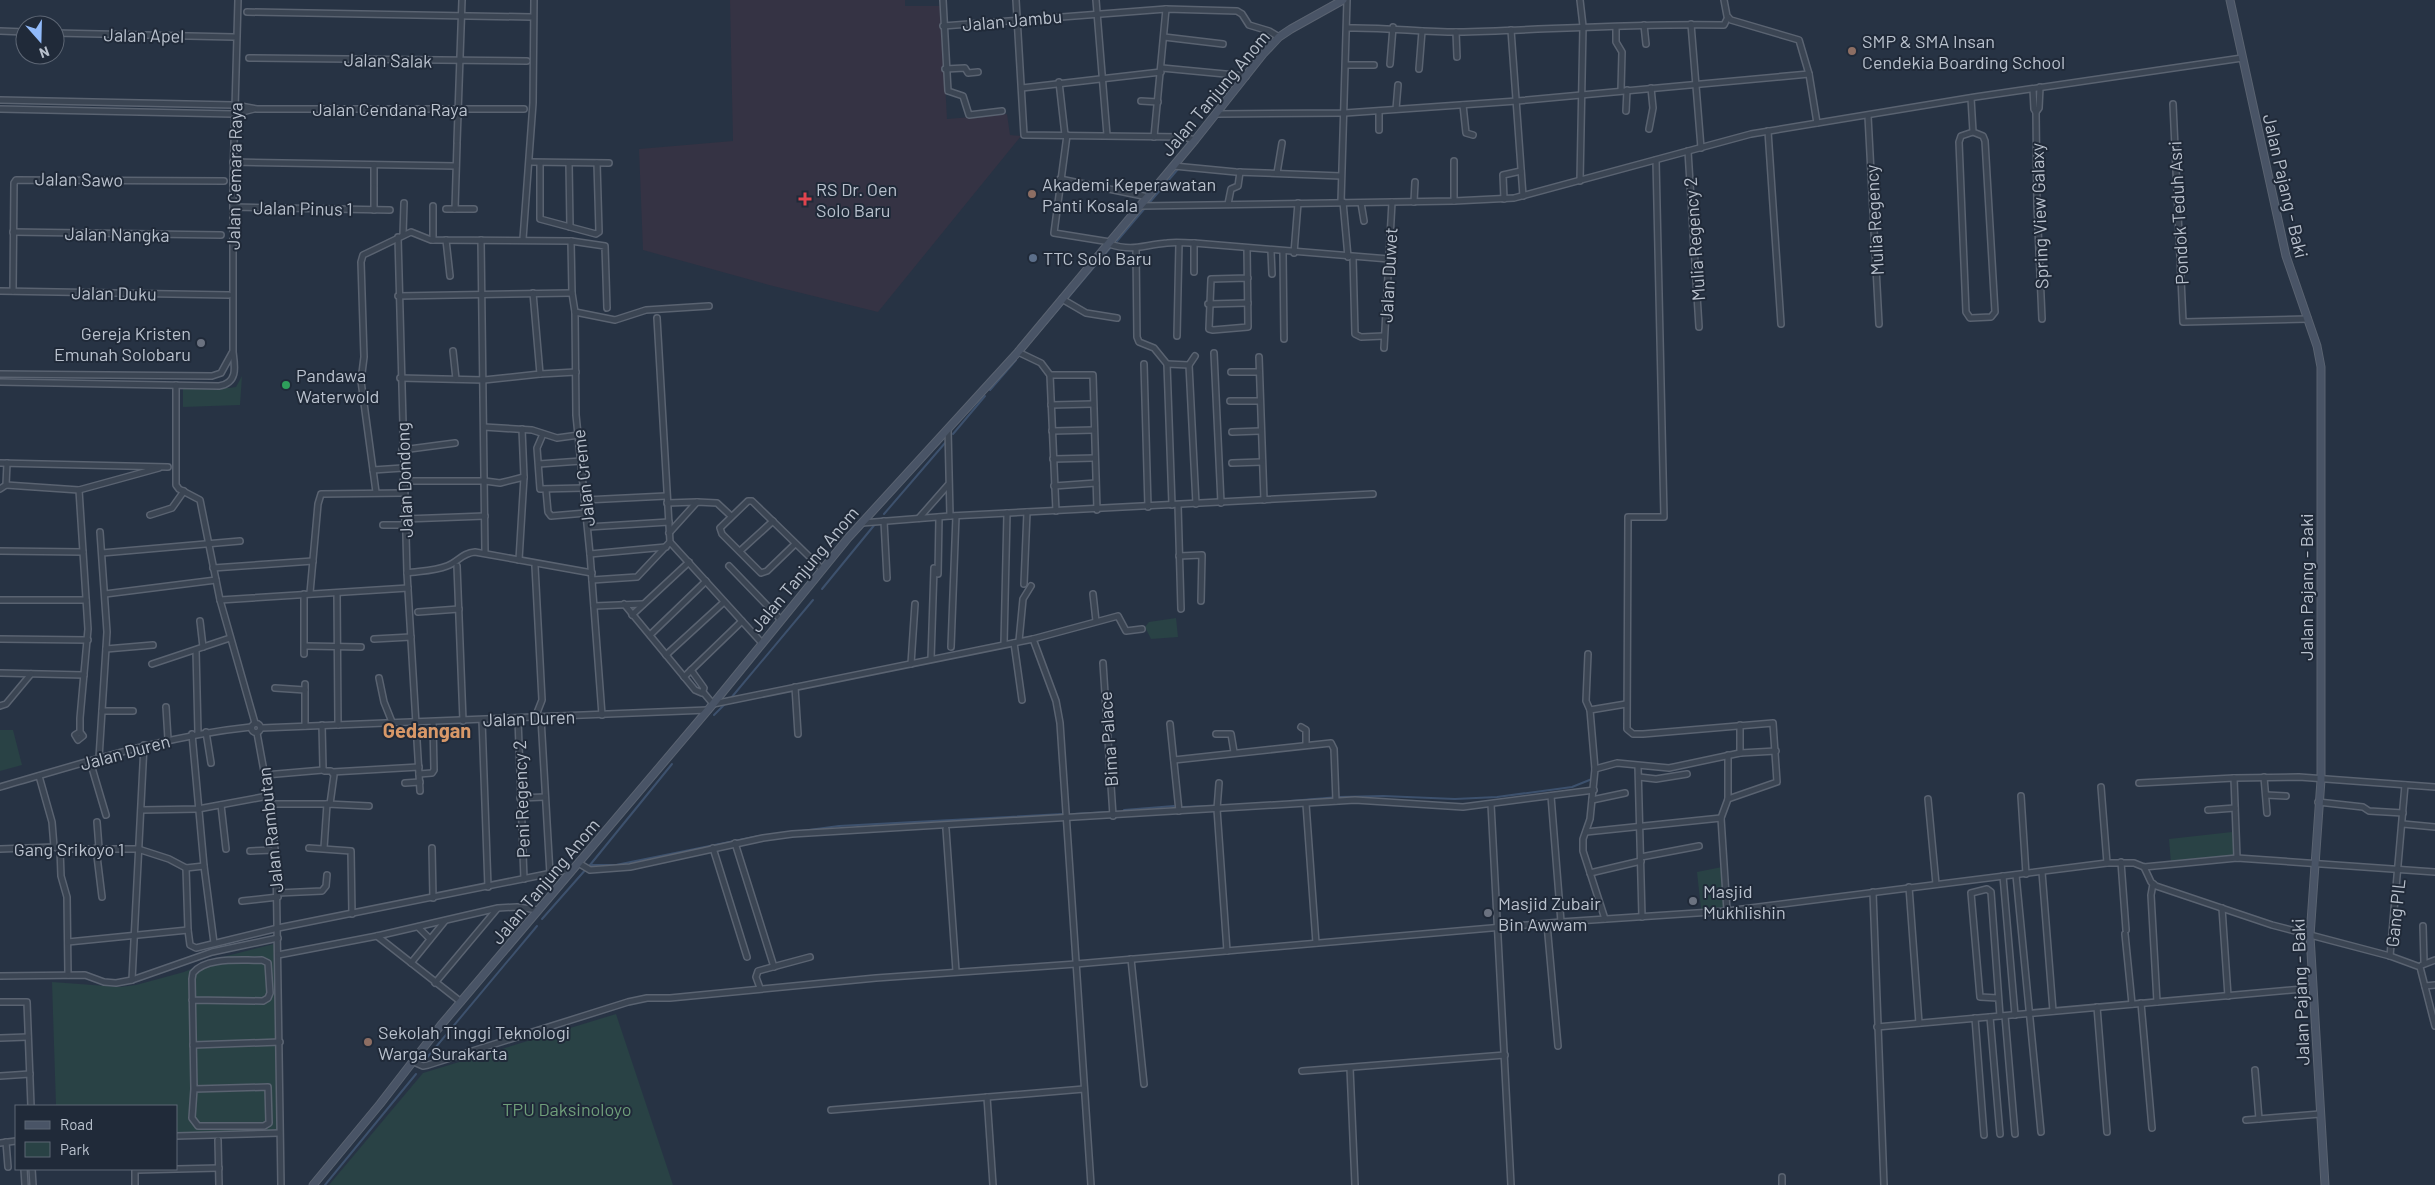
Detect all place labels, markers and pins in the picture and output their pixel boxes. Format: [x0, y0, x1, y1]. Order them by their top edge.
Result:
place label: SMP & SMA Insan Cendekia Boarding School [1862, 30, 2065, 73]
marker: SMP & SMA Insan Cendekia Boarding School [1846, 45, 1858, 57]
place label: Akademi Keperawatan Panti Kosala [1042, 173, 1216, 216]
place label: RS Dr. Oen Solo Baru [816, 178, 897, 221]
marker: Akademi Keperawatan Panti Kosala [1026, 188, 1038, 200]
marker: RS Dr. Oen Solo Baru [798, 192, 812, 206]
place label: TTC Solo Baru [1043, 247, 1152, 269]
marker: TTC Solo Baru [1027, 252, 1039, 264]
place label: Gereja Kristen Emunah Solobaru [54, 322, 191, 365]
marker: Gereja Kristen Emunah Solobaru [195, 337, 207, 349]
place label: Pandawa Waterwold [296, 364, 379, 407]
marker: Pandawa Waterwold [280, 379, 292, 391]
place label: Masjid Mukhlishin [1703, 880, 1786, 923]
place label: Masjid Zubair Bin Awwam [1498, 892, 1601, 935]
marker: Masjid Mukhlishin [1687, 895, 1699, 907]
marker: Masjid Zubair Bin Awwam [1482, 907, 1494, 919]
place label: Sekolah Tinggi Teknologi Warga Surakarta [378, 1021, 570, 1064]
marker: Sekolah Tinggi Teknologi Warga Surakarta [362, 1036, 374, 1048]

